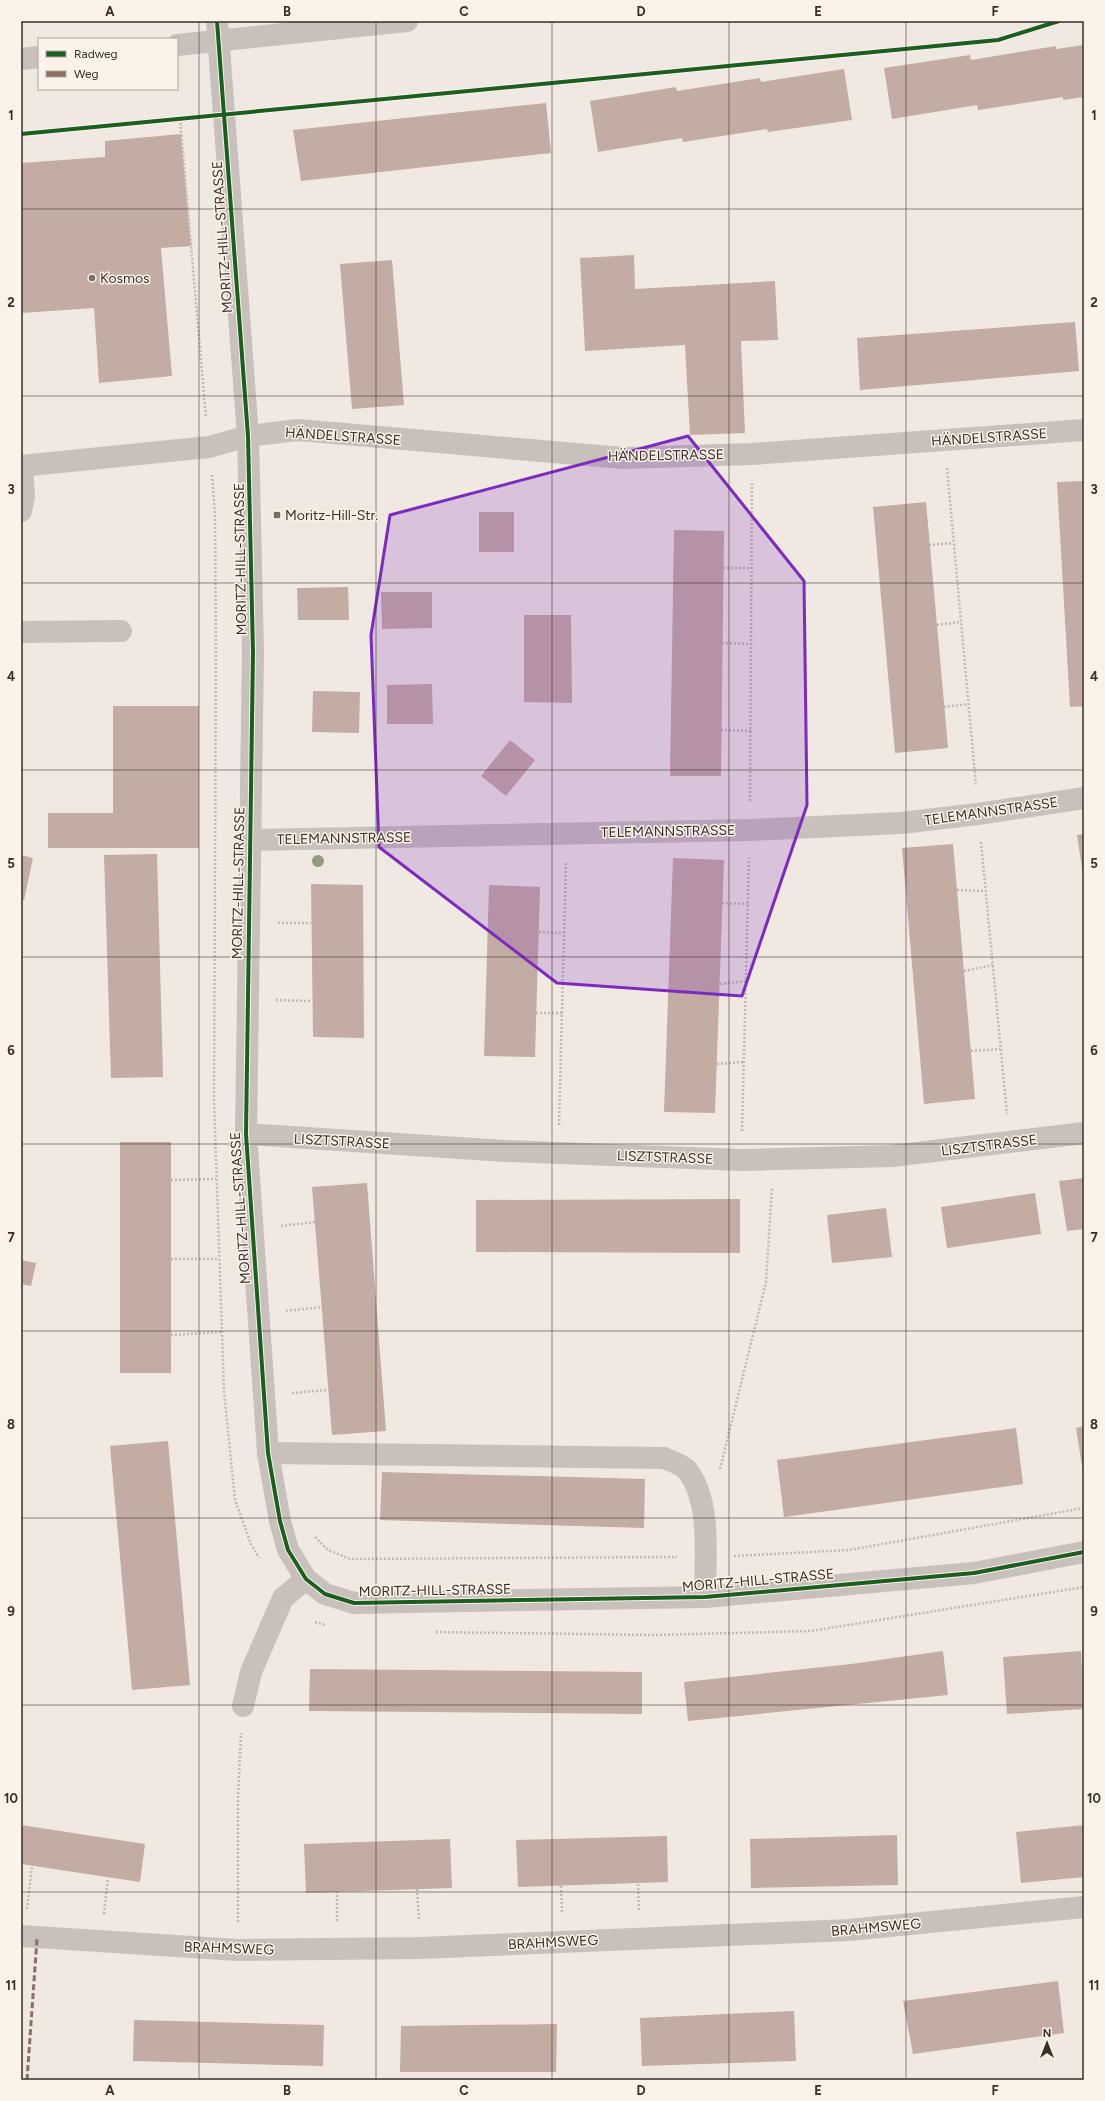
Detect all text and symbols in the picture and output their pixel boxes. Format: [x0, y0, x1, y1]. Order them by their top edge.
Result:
text: A [105, 4, 115, 19]
text: B [283, 4, 291, 19]
text: C [459, 4, 469, 19]
text: D [636, 4, 646, 19]
text: E [814, 4, 822, 19]
text: F [991, 4, 999, 19]
legend [38, 38, 178, 90]
text: Radweg [74, 47, 118, 61]
text: Weg [74, 67, 99, 81]
text: 1 [8, 108, 14, 123]
text: 1 [1091, 108, 1097, 123]
street label: MORITZ-HILL-STRASSE [209, 160, 236, 314]
place label: Kosmos [100, 270, 150, 287]
marker: Kosmos [87, 273, 97, 283]
text: 2 [7, 295, 15, 310]
text: 2 [1090, 295, 1098, 310]
street label: HÄNDELSTRASSE [284, 424, 401, 449]
street label: HÄNDELSTRASSE [931, 425, 1048, 450]
street label: HÄNDELSTRASSE [608, 446, 724, 465]
text: 3 [7, 482, 15, 497]
text: 3 [1090, 482, 1098, 497]
street label: MORITZ-HILL-STRASSE [231, 483, 250, 635]
place label: Moritz-Hill-Str. [285, 507, 378, 524]
marker: Moritz-Hill-Str. [272, 510, 282, 520]
text: 4 [7, 669, 15, 684]
text: 4 [1090, 669, 1098, 684]
street label: TELEMANNSTRASSE [923, 794, 1059, 829]
street label: MORITZ-HILL-STRASSE [229, 807, 248, 959]
street label: TELEMANNSTRASSE [601, 822, 735, 841]
street label: TELEMANNSTRASSE [277, 829, 411, 848]
text: 5 [7, 856, 15, 871]
text: 5 [1090, 856, 1098, 871]
text: 6 [7, 1043, 15, 1058]
text: 6 [1090, 1043, 1098, 1058]
street label: LISZTSTRASSE [293, 1130, 391, 1153]
street label: MORITZ-HILL-STRASSE [227, 1131, 254, 1285]
street label: LISZTSTRASSE [940, 1131, 1038, 1160]
street label: LISZTSTRASSE [616, 1147, 713, 1168]
text: 7 [7, 1230, 15, 1245]
text: 7 [1090, 1230, 1098, 1245]
text: 8 [7, 1417, 15, 1432]
text: 8 [1090, 1417, 1098, 1432]
street label: MORITZ-HILL-STRASSE [681, 1565, 835, 1596]
street label: MORITZ-HILL-STRASSE [359, 1581, 511, 1600]
text: 9 [7, 1604, 15, 1619]
text: 9 [1090, 1604, 1098, 1619]
text: 10 [4, 1791, 18, 1806]
text: 10 [1087, 1791, 1101, 1806]
street label: BRAHMSWEG [830, 1915, 922, 1940]
street label: BRAHMSWEG [508, 1932, 599, 1953]
street label: BRAHMSWEG [184, 1938, 275, 1959]
text: 11 [6, 1978, 16, 1993]
text: 11 [1089, 1978, 1099, 1993]
north arrow [1027, 2023, 1067, 2063]
text: N [1043, 2027, 1051, 2040]
text: A [105, 2083, 115, 2098]
text: B [283, 2083, 291, 2098]
text: C [459, 2083, 469, 2098]
text: D [636, 2083, 646, 2098]
text: E [814, 2083, 822, 2098]
text: F [991, 2083, 999, 2098]

